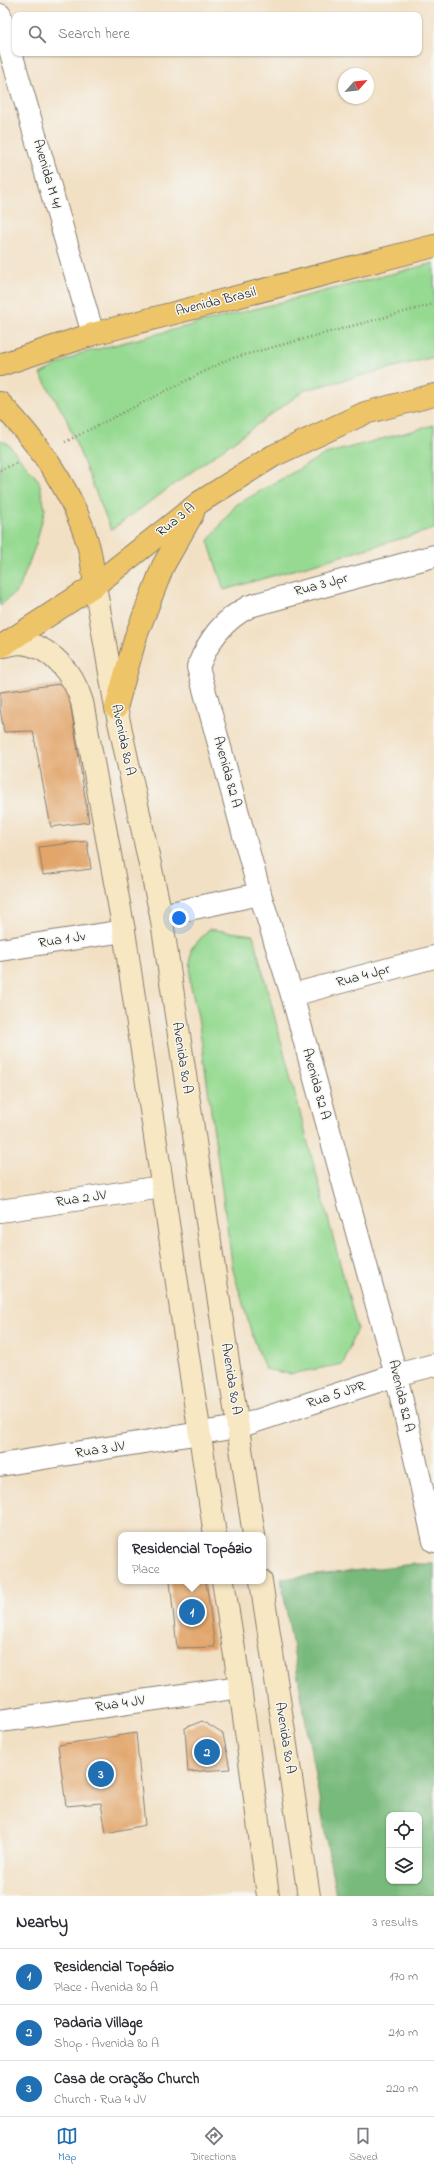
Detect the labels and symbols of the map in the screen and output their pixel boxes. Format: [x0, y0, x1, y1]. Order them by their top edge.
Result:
north arrow [338, 68, 374, 104]
street label: Avenida M 41 [27, 137, 67, 212]
street label: Avenida Brasil [173, 282, 259, 322]
street label: Rua 3 A [152, 498, 200, 542]
street label: Rua 3 Jpr [292, 568, 351, 602]
street label: Avenida 80 A [105, 702, 141, 778]
street label: Avenida 82 A [207, 734, 247, 810]
your location [169, 908, 189, 928]
street label: Rua 1 Jv [37, 926, 87, 954]
street label: Rua 4 Jpr [334, 959, 393, 993]
street label: Avenida 80 A [166, 1021, 198, 1095]
street label: Avenida 82 A [296, 1046, 336, 1122]
street label: Rua 2 JV [54, 1185, 108, 1213]
street label: Avenida 80 A [215, 1342, 247, 1416]
street label: Avenida 82 A [383, 1358, 419, 1434]
street label: Rua 5 JPR [304, 1376, 368, 1414]
street label: Rua 3 JV [74, 1436, 126, 1464]
pin: 1 [179, 1597, 205, 1627]
street label: Rua 4 JV [94, 1690, 146, 1718]
street label: Avenida 80 A [269, 1701, 301, 1775]
pin: 2 [194, 1737, 220, 1767]
pin: 3 [88, 1759, 114, 1789]

